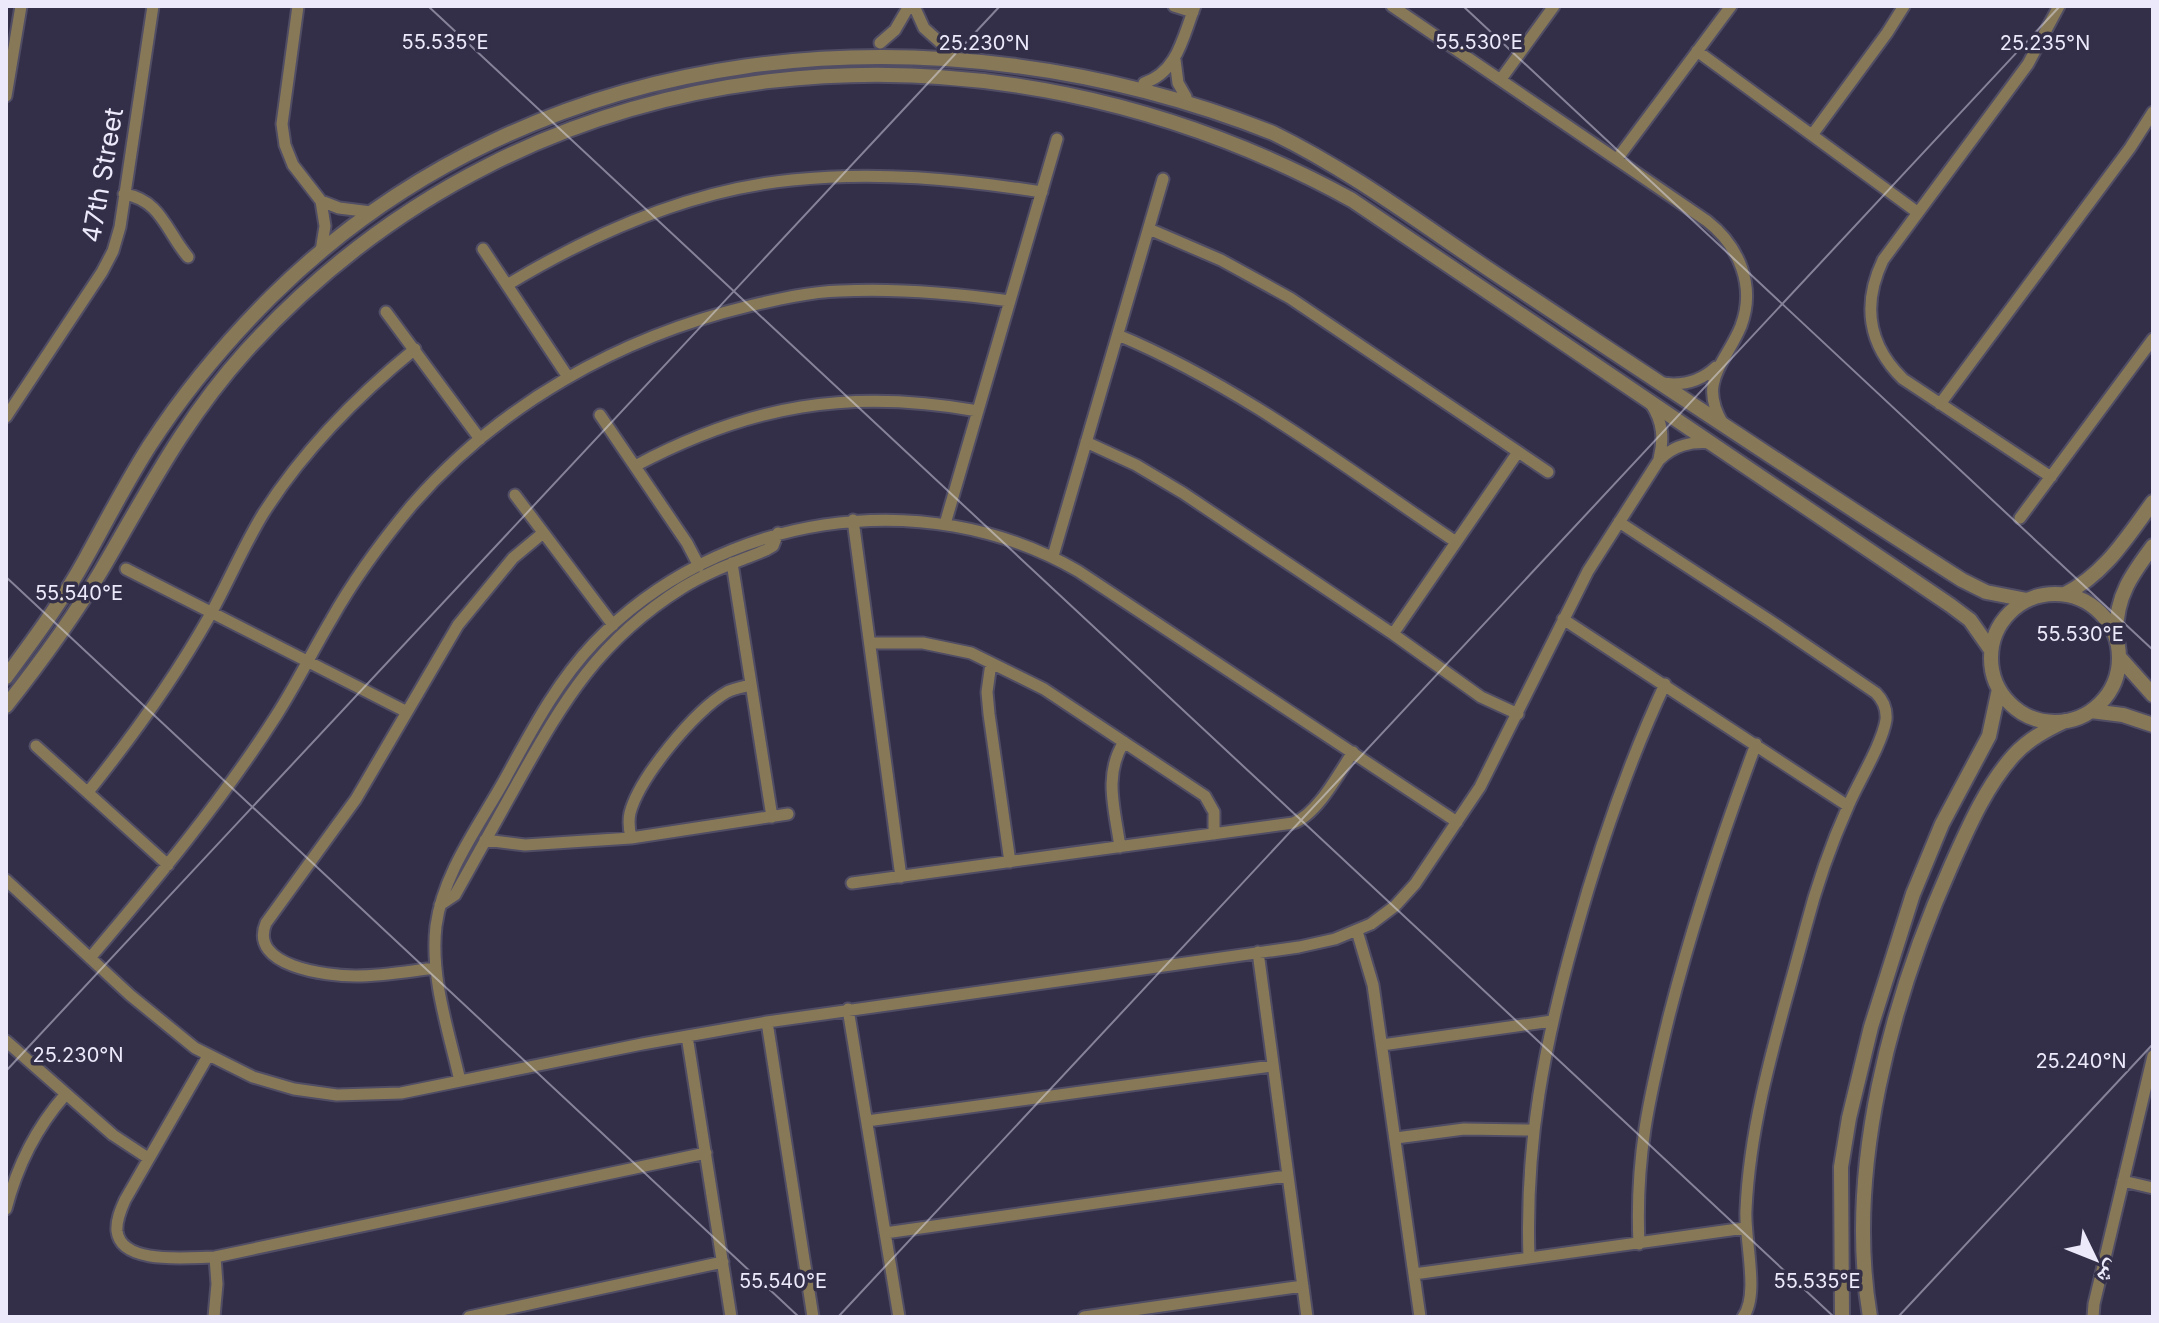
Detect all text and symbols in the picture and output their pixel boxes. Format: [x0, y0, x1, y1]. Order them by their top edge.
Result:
text: 55.535°E [401, 30, 489, 54]
text: 55.530°E [1435, 30, 1523, 54]
text: 25.230°N [939, 31, 1029, 55]
text: 25.235°N [2000, 31, 2090, 55]
street label: 47th Street [75, 105, 129, 245]
text: 55.540°E [35, 581, 123, 605]
text: 55.530°E [2036, 622, 2124, 646]
text: 25.230°N [33, 1043, 123, 1067]
text: 25.240°N [2035, 1049, 2127, 1073]
north arrow [2055, 1219, 2135, 1299]
text: ش [2091, 1255, 2127, 1290]
text: 55.540°E [739, 1269, 827, 1293]
text: 55.535°E [1773, 1269, 1861, 1293]

